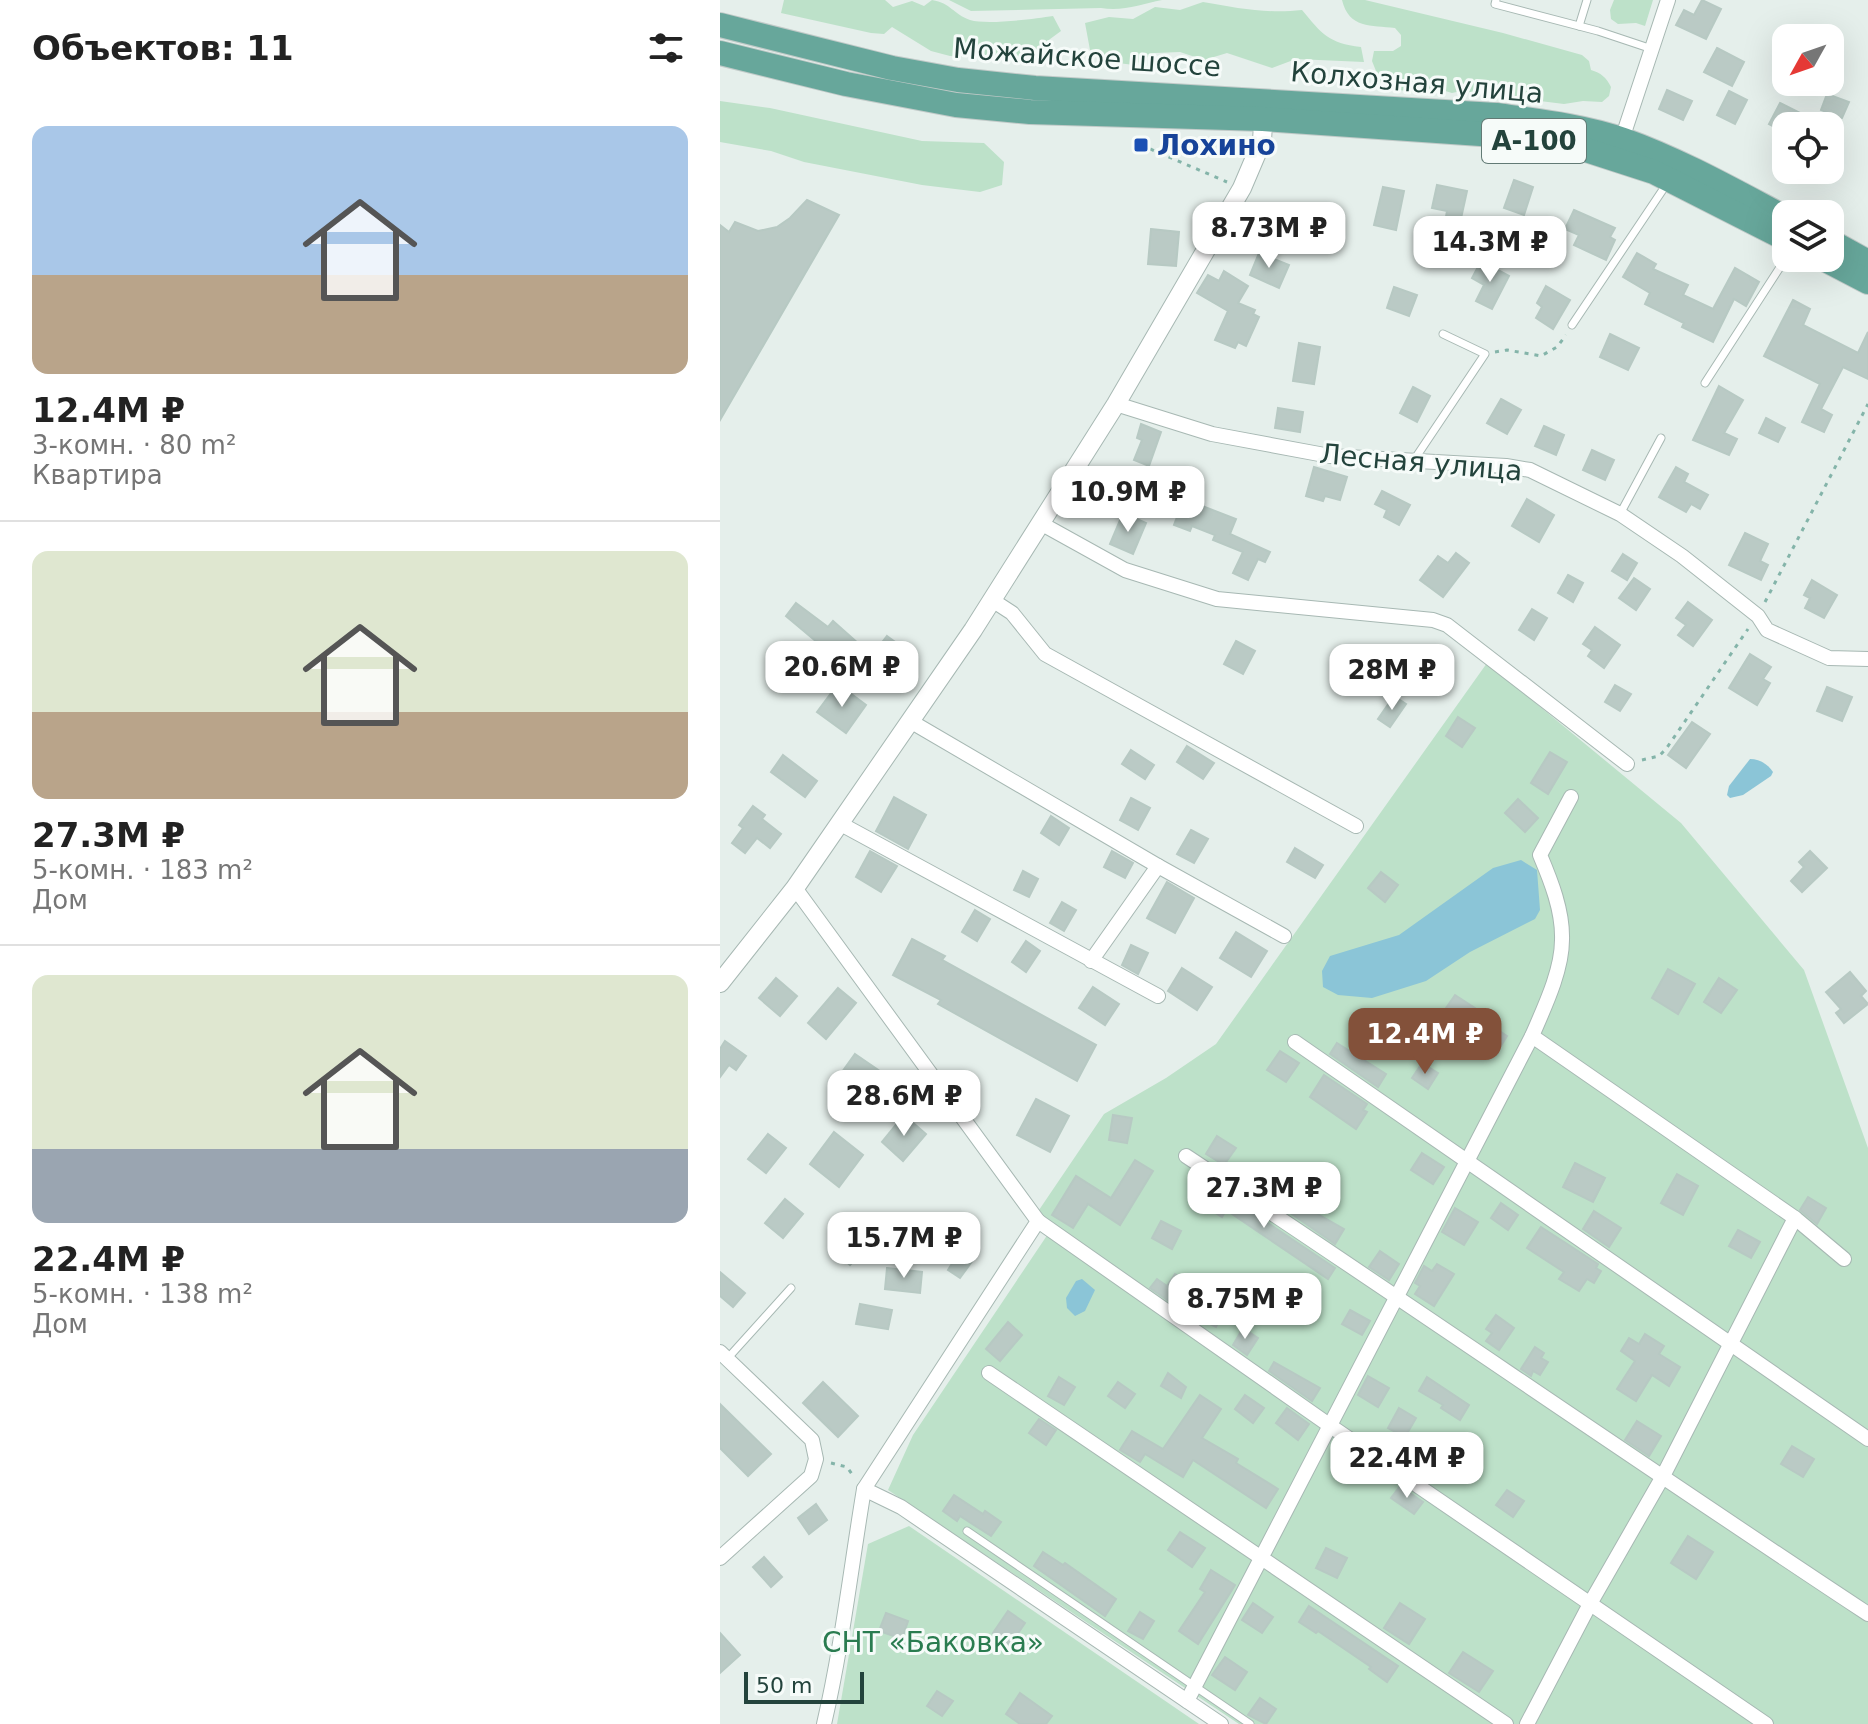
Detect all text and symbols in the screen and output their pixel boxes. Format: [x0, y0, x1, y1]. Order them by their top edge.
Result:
north arrow [1772, 24, 1844, 96]
map controls [1772, 24, 1844, 272]
icon: filters [644, 26, 688, 70]
text: Объектов: 11 [32, 28, 294, 68]
street label: Можайское шоссе [952, 32, 1222, 83]
street label: Колхозная улица [1289, 55, 1545, 110]
button: locate [1772, 112, 1844, 184]
road number: А-100 [1482, 119, 1586, 163]
place label: Лохино [1157, 129, 1276, 162]
marker: Лохино [1132, 136, 1150, 154]
icon: home [288, 178, 432, 322]
button: layers [1772, 200, 1844, 272]
pin: 8.73M ₽ [1195, 202, 1343, 270]
text: 8.73M ₽ [1210, 213, 1328, 243]
pin: 14.3M ₽ [1416, 216, 1564, 284]
text: 14.3M ₽ [1431, 227, 1549, 257]
text: 12.4M ₽ [32, 390, 185, 430]
text: 3-комн. · 80 m² [32, 430, 236, 460]
street label: Лесная улица [1318, 437, 1524, 488]
text: Квартира [32, 460, 163, 490]
pin: 10.9M ₽ [1054, 466, 1202, 534]
text: 10.9M ₽ [1069, 477, 1187, 507]
icon: home [288, 603, 432, 747]
pin: 20.6M ₽ [768, 641, 916, 709]
pin: 28M ₽ [1336, 644, 1448, 712]
text: 20.6M ₽ [783, 652, 901, 682]
text: 28M ₽ [1347, 655, 1437, 685]
text: 27.3M ₽ [32, 815, 185, 855]
text: 5-комн. · 183 m² [32, 855, 253, 885]
text: Дом [32, 885, 88, 915]
pin: 12.4M ₽ [1351, 1008, 1499, 1076]
text: 12.4M ₽ [1366, 1019, 1484, 1049]
icon: home [288, 1027, 432, 1171]
pin: 28.6M ₽ [830, 1070, 978, 1138]
text: 28.6M ₽ [845, 1081, 963, 1111]
pin: 27.3M ₽ [1190, 1162, 1338, 1230]
text: 27.3M ₽ [1205, 1173, 1323, 1203]
pin: 15.7M ₽ [830, 1212, 978, 1280]
text: 15.7M ₽ [845, 1223, 963, 1253]
text: 22.4M ₽ [32, 1239, 185, 1279]
pin: 8.75M ₽ [1171, 1273, 1319, 1341]
text: 5-комн. · 138 m² [32, 1279, 253, 1309]
text: 8.75M ₽ [1186, 1284, 1304, 1314]
text: Дом [32, 1309, 88, 1339]
pin: 22.4M ₽ [1333, 1432, 1481, 1500]
text: 22.4M ₽ [1348, 1443, 1466, 1473]
park label: СНТ «Баковка» [822, 1626, 1044, 1659]
scale bar [744, 1668, 864, 1704]
text: 50 m [756, 1673, 812, 1698]

